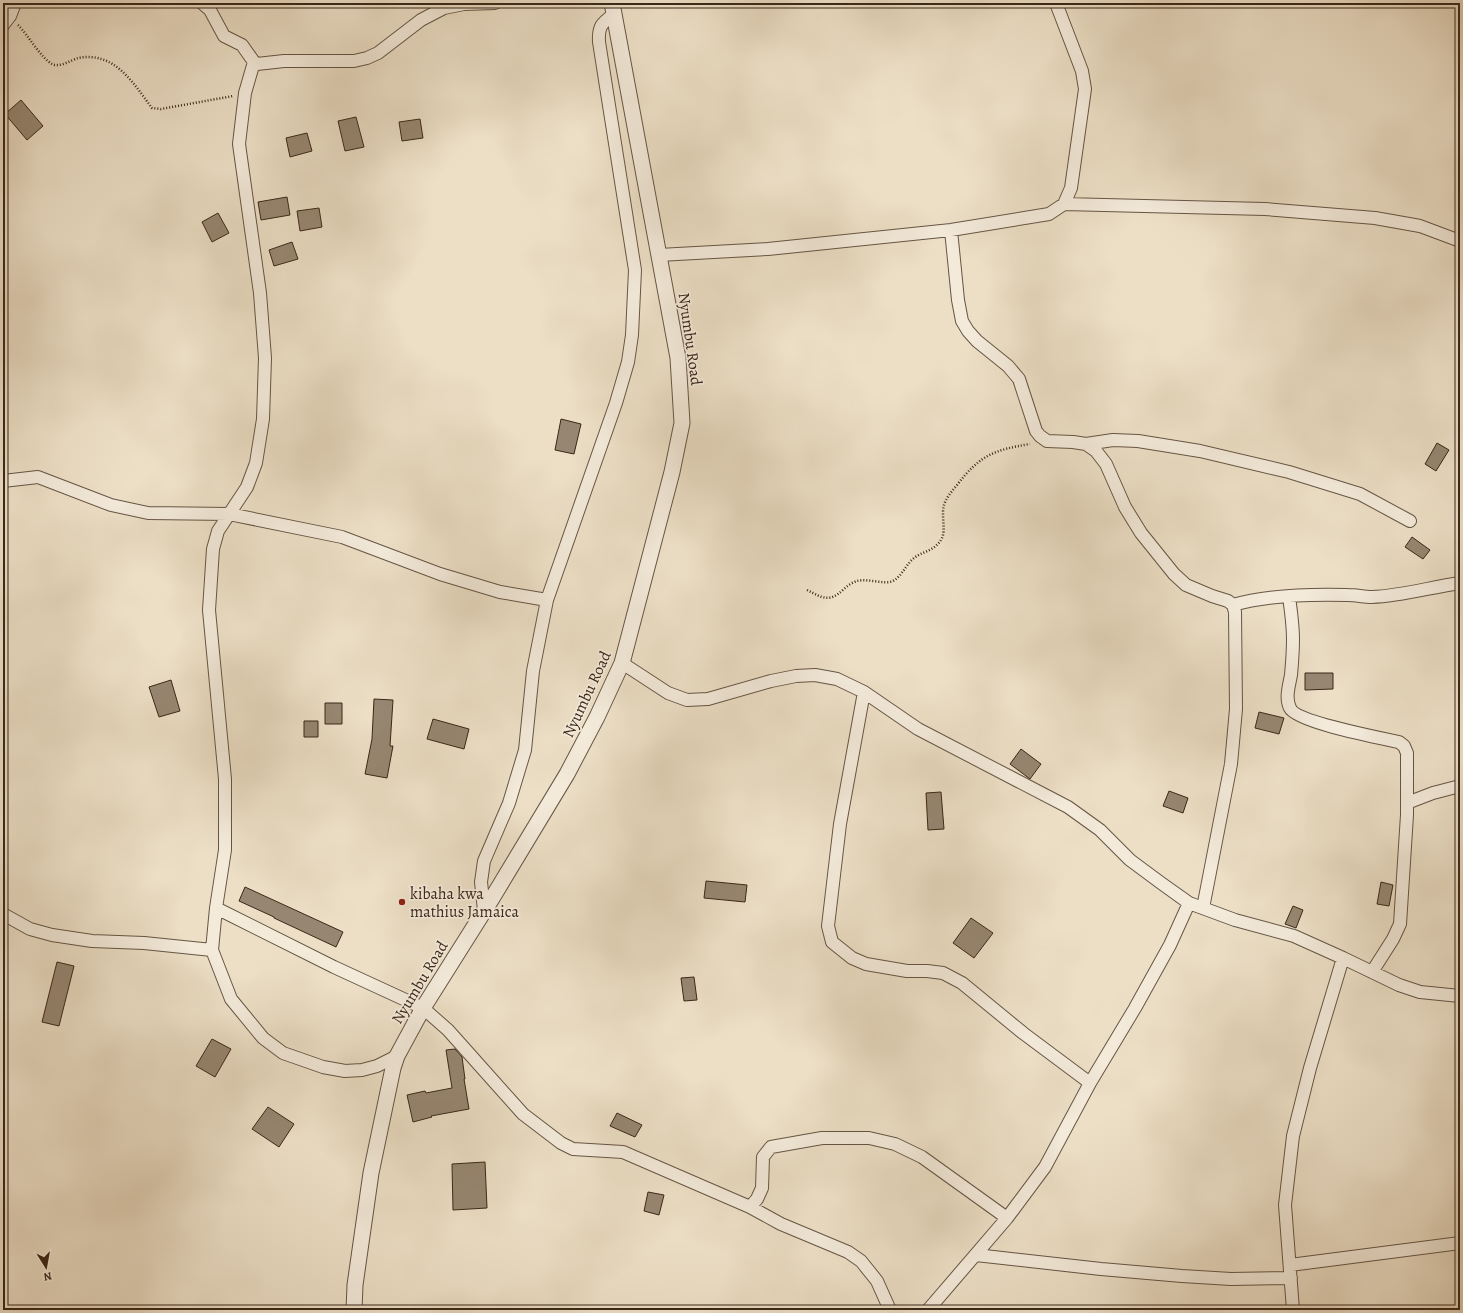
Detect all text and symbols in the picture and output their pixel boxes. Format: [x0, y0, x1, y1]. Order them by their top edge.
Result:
street label: Nyumbu Road [673, 291, 707, 387]
street label: Nyumbu Road [557, 647, 617, 741]
place label: kibaha kwa mathius Jamaica [410, 883, 519, 923]
marker: kibaha kwa mathius Jamaica [397, 897, 407, 907]
street label: Nyumbu Road [386, 936, 454, 1028]
north arrow [26, 1247, 66, 1287]
text: N [42, 1268, 53, 1284]

